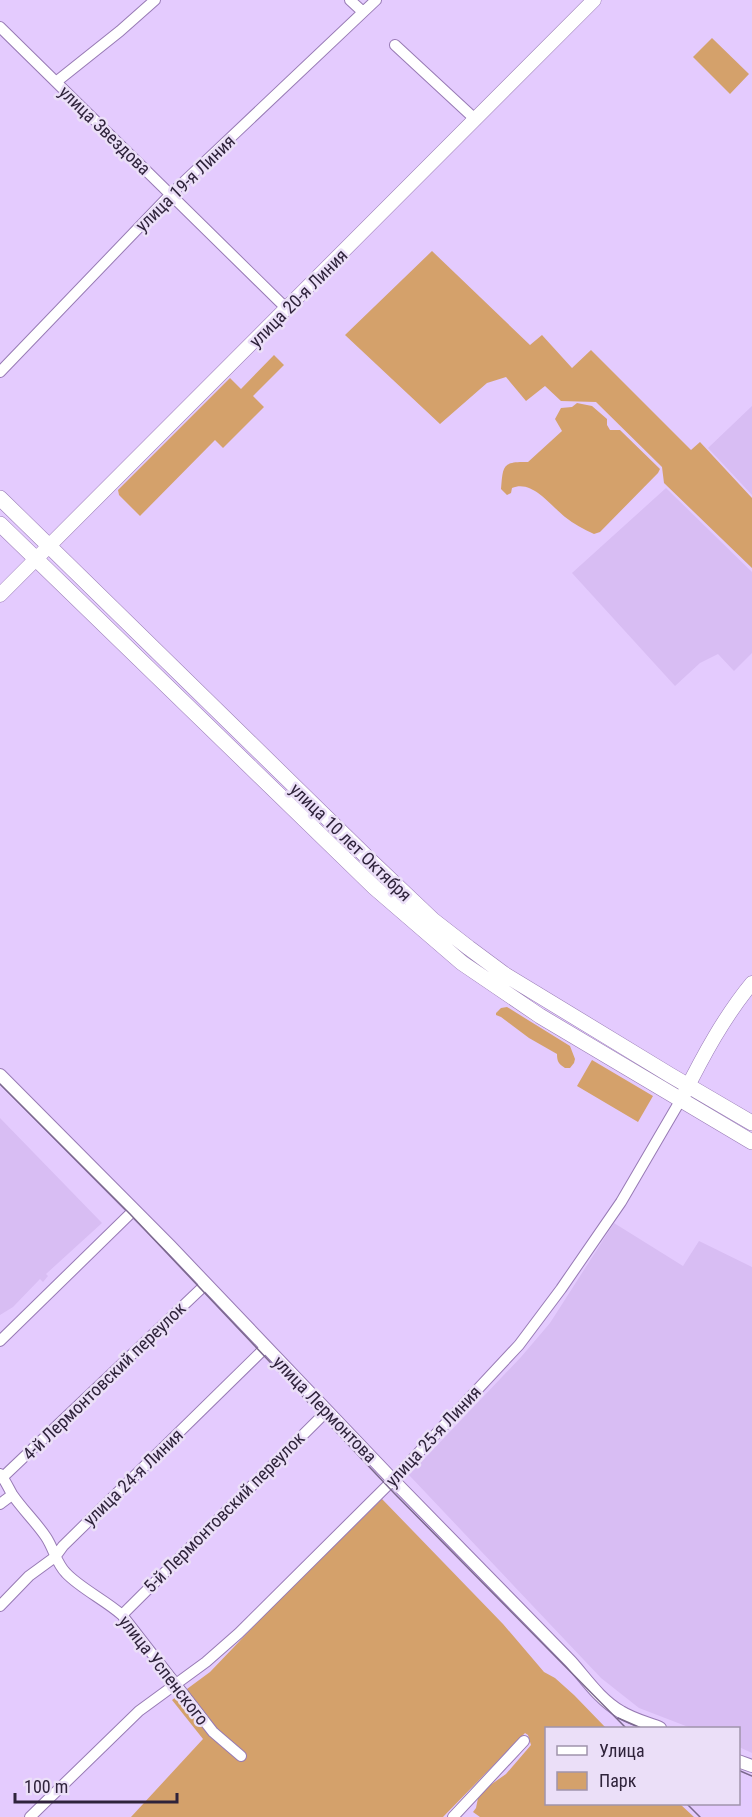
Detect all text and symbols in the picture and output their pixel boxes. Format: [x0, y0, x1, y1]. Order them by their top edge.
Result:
street label: улица Звездова [55, 81, 155, 179]
street label: улица 19-я Линия [131, 130, 239, 236]
street label: улица 20-я Линия [245, 245, 351, 351]
street label: улица 10 лет Октября [286, 779, 416, 905]
street label: 4-й Лермонтовский переулок [18, 1297, 190, 1464]
street label: улица Лермонтова [269, 1351, 381, 1467]
street label: улица 25-я Линия [381, 1381, 485, 1491]
street label: улица 24-я Линия [79, 1424, 187, 1530]
street label: 5-й Лермонтовский переулок [139, 1427, 309, 1597]
street label: улица Успенского [115, 1611, 213, 1729]
legend [545, 1727, 740, 1805]
text: Улица [599, 1740, 645, 1761]
scale bar [15, 1766, 177, 1804]
text: Парк [599, 1770, 637, 1791]
text: 100 m [24, 1776, 68, 1797]

